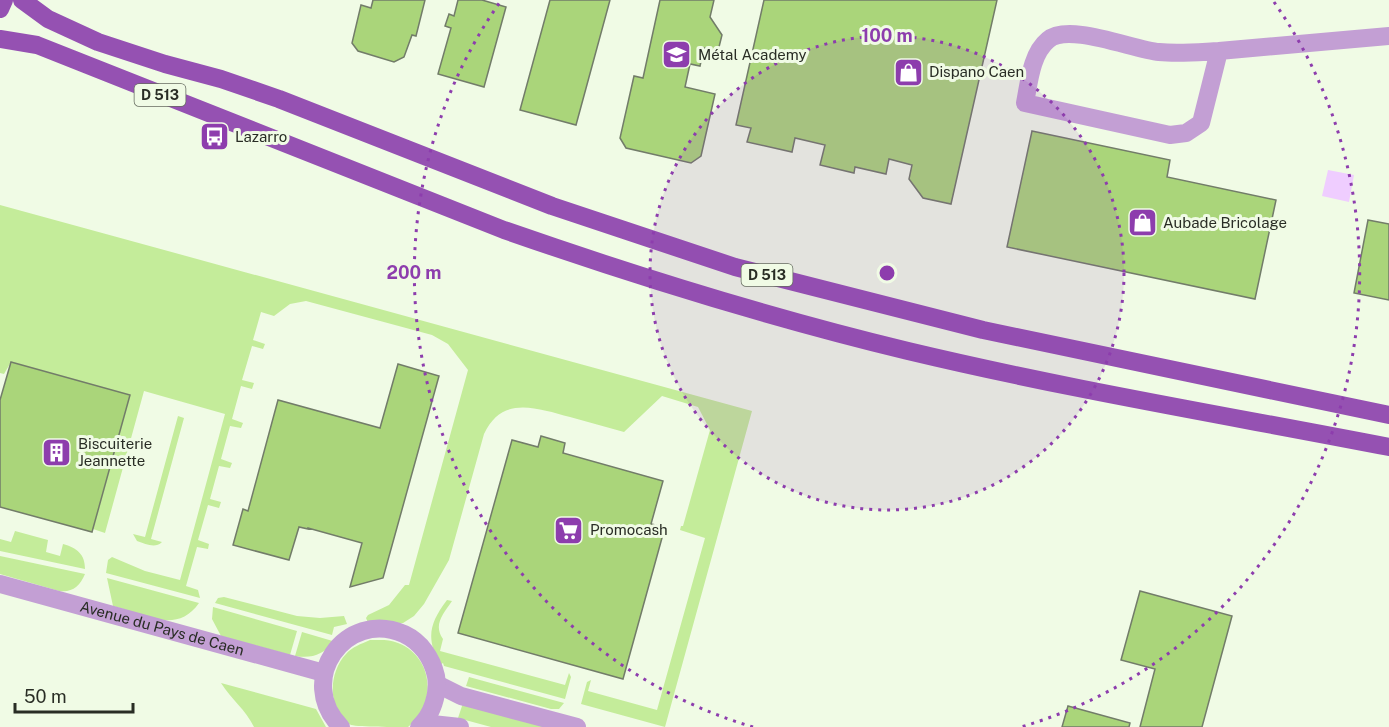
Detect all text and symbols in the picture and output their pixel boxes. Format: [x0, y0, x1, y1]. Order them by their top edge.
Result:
text: 100 m [861, 25, 913, 46]
school or university icon: Métal Academy [661, 39, 693, 71]
place label: Métal Academy [698, 46, 807, 63]
shop icon: Dispano Caen [892, 56, 924, 88]
place label: Dispano Caen [929, 63, 1024, 80]
road number: D 513 [134, 84, 186, 106]
bus stop icon: Lazarro [198, 121, 230, 153]
place label: Lazarro [235, 128, 287, 145]
shop icon: Aubade Bricolage [1126, 207, 1158, 239]
place label: Aubade Bricolage [1163, 214, 1287, 231]
text: 200 m [387, 262, 441, 283]
centre of rings [877, 263, 897, 283]
road number: D 513 [742, 264, 792, 286]
place label: Biscuiterie Jeannette [78, 435, 152, 469]
building icon: Biscuiterie Jeannette [41, 437, 73, 469]
supermarket icon: Promocash [553, 514, 585, 546]
place label: Promocash [590, 521, 668, 538]
street label: Avenue du Pays de Caen [78, 597, 246, 659]
scale bar [15, 676, 134, 714]
text: 50 m [24, 686, 67, 707]

